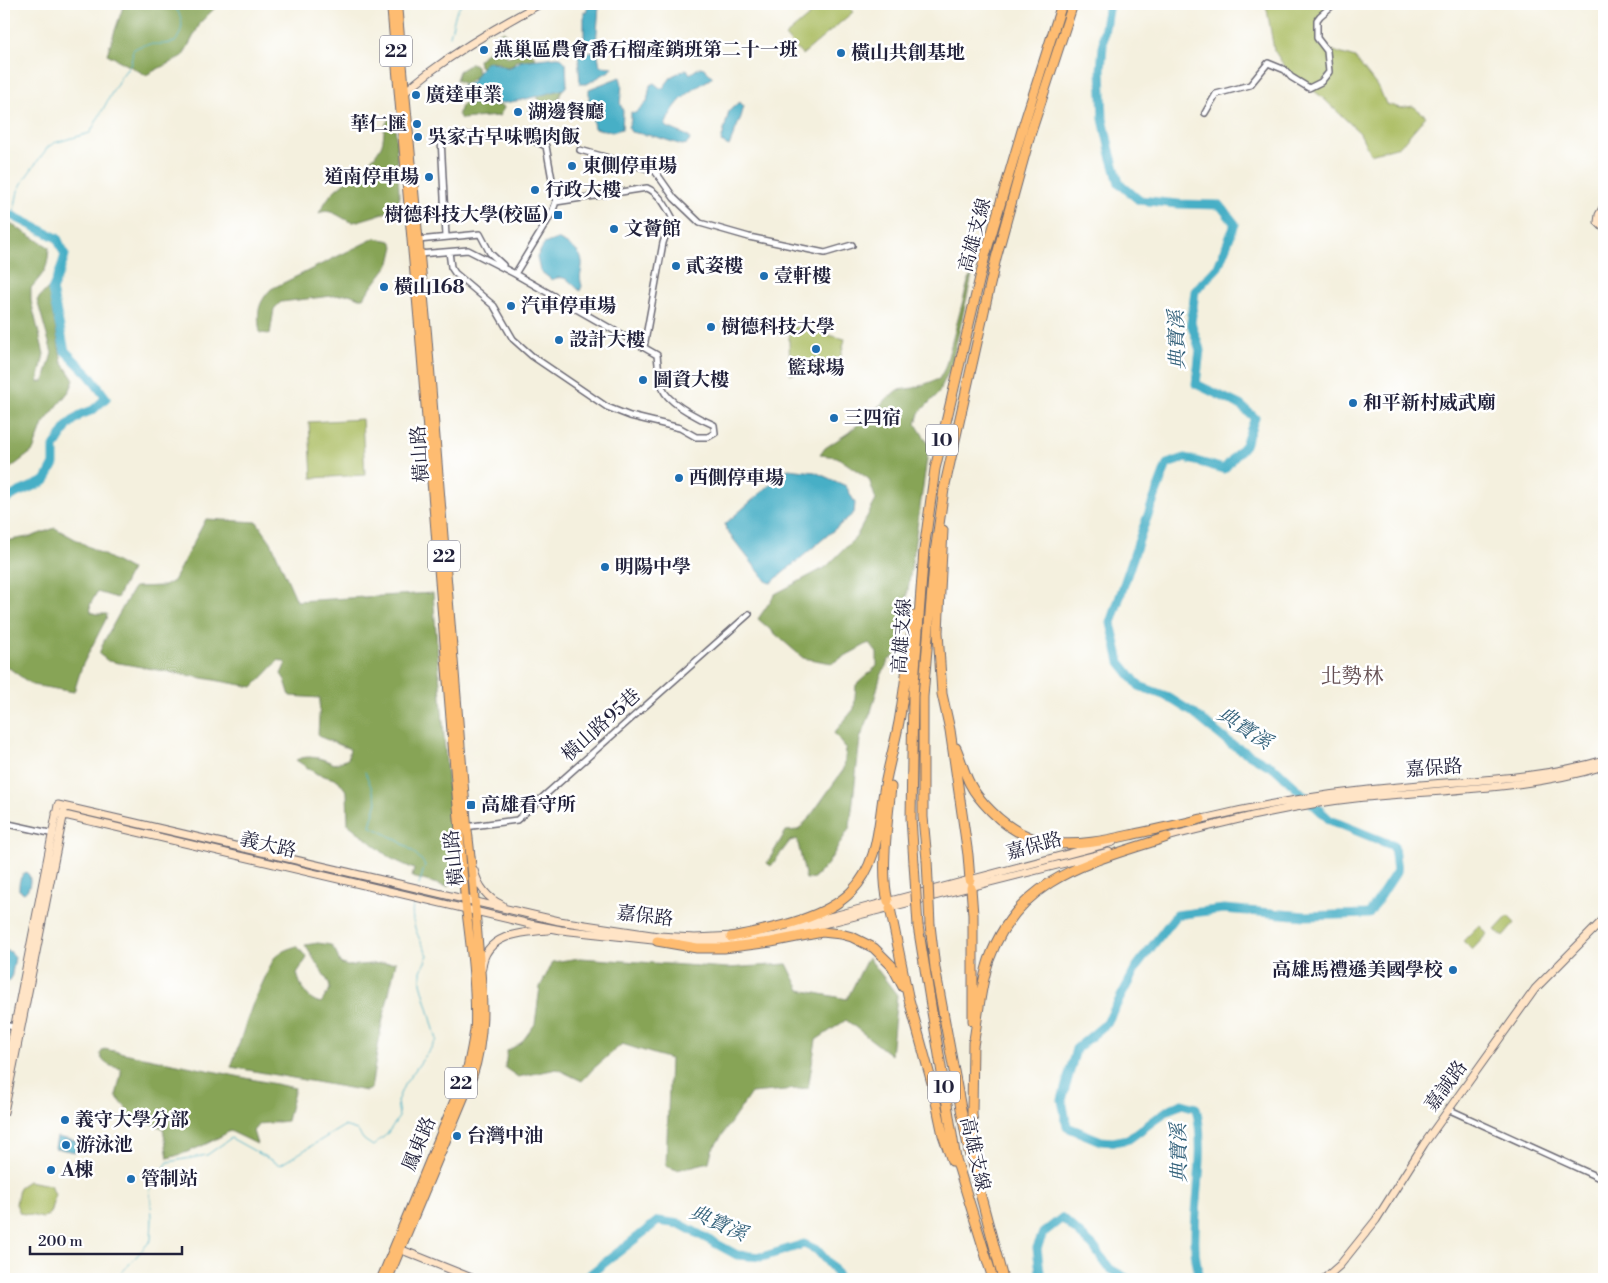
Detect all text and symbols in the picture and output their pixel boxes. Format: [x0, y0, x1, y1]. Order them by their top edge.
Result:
road number: 22 [380, 36, 412, 66]
place label: 燕巢區農會番石榴產銷班第二十一班 [494, 38, 798, 62]
place label: 橫山共創基地 [851, 41, 965, 65]
marker: 燕巢區農會番石榴產銷班第二十一班 [478, 44, 490, 56]
marker: 橫山共創基地 [835, 47, 847, 59]
place label: 廣達車業 [426, 83, 502, 107]
marker: 廣達車業 [410, 89, 422, 101]
place label: 湖邊餐廳 [528, 100, 604, 124]
marker: 湖邊餐廳 [512, 106, 524, 118]
place label: 華仁匯 [350, 112, 407, 136]
marker: 華仁匯 [411, 118, 423, 130]
place label: 吳家古早味鴨肉飯 [428, 125, 580, 149]
marker: 吳家古早味鴨肉飯 [412, 131, 424, 143]
place label: 東側停車場 [582, 154, 677, 178]
marker: 東側停車場 [566, 160, 578, 172]
place label: 道南停車場 [324, 165, 419, 189]
marker: 道南停車場 [423, 171, 435, 183]
place label: 行政大樓 [545, 178, 621, 202]
marker: 行政大樓 [529, 184, 541, 196]
street label: 高雄支線 [954, 195, 996, 275]
place label: 樹德科技大學(校區) [384, 203, 548, 227]
marker: 樹德科技大學(校區) [552, 209, 564, 221]
place label: 文薈館 [624, 217, 681, 241]
marker: 文薈館 [608, 223, 620, 235]
place label: 貳姿樓 [686, 254, 743, 278]
marker: 貳姿樓 [670, 260, 682, 272]
place label: 壹軒樓 [774, 264, 831, 288]
marker: 壹軒樓 [758, 270, 770, 282]
place label: 橫山168 [394, 275, 465, 299]
marker: 橫山168 [378, 281, 390, 293]
place label: 汽車停車場 [521, 294, 616, 318]
marker: 汽車停車場 [505, 300, 517, 312]
water label: 典寶溪 [1164, 308, 1192, 370]
place label: 樹德科技大學 [721, 315, 835, 339]
marker: 樹德科技大學 [705, 321, 717, 333]
place label: 設計大樓 [569, 328, 645, 352]
marker: 設計大樓 [553, 334, 565, 346]
marker: 籃球場 [810, 343, 822, 355]
place label: 籃球場 [787, 356, 845, 380]
place label: 圖資大樓 [653, 368, 729, 392]
marker: 圖資大樓 [637, 374, 649, 386]
place label: 和平新村威武廟 [1363, 391, 1496, 415]
marker: 和平新村威武廟 [1347, 397, 1359, 409]
place label: 三四宿 [844, 406, 901, 430]
marker: 三四宿 [828, 412, 840, 424]
road number: 10 [926, 424, 958, 456]
street label: 橫山路 [406, 425, 434, 483]
place label: 西側停車場 [689, 466, 784, 490]
marker: 西側停車場 [673, 472, 685, 484]
road number: 22 [428, 540, 460, 572]
place label: 明陽中學 [615, 555, 691, 579]
marker: 明陽中學 [599, 561, 611, 573]
street label: 高雄支線 [887, 597, 917, 675]
district label: 北勢林 [1321, 664, 1384, 690]
street label: 橫山路95巷 [557, 683, 645, 767]
water label: 典寶溪 [1212, 702, 1278, 757]
street label: 嘉保路 [1405, 754, 1463, 782]
place label: 高雄看守所 [481, 793, 576, 817]
marker: 高雄看守所 [465, 799, 477, 811]
street label: 義大路 [238, 827, 298, 863]
street label: 嘉保路 [1003, 827, 1065, 865]
street label: 橫山路 [439, 828, 469, 888]
street label: 嘉保路 [615, 901, 675, 931]
place label: 高雄馬禮遜美國學校 [1272, 958, 1443, 982]
marker: 高雄馬禮遜美國學校 [1447, 964, 1459, 976]
street label: 嘉誠路 [1420, 1056, 1472, 1116]
road number: 22 [445, 1068, 477, 1098]
road number: 10 [928, 1072, 960, 1102]
place label: 義守大學分部 [75, 1108, 189, 1132]
street label: 鳳東路 [397, 1113, 441, 1175]
marker: 義守大學分部 [59, 1114, 71, 1126]
street label: 高雄支線 [955, 1114, 995, 1194]
water label: 典寶溪 [1167, 1121, 1193, 1183]
place label: 台灣中油 [467, 1124, 543, 1148]
marker: 台灣中油 [451, 1130, 463, 1142]
place label: 游泳池 [76, 1133, 133, 1157]
marker: 游泳池 [60, 1139, 72, 1151]
place label: A棟 [60, 1158, 94, 1182]
marker: A棟 [45, 1164, 57, 1176]
place label: 管制站 [141, 1167, 198, 1191]
marker: 管制站 [125, 1173, 137, 1185]
water label: 典寶溪 [686, 1200, 752, 1248]
scale bar [30, 1223, 182, 1255]
text: 200 m [38, 1232, 83, 1251]

